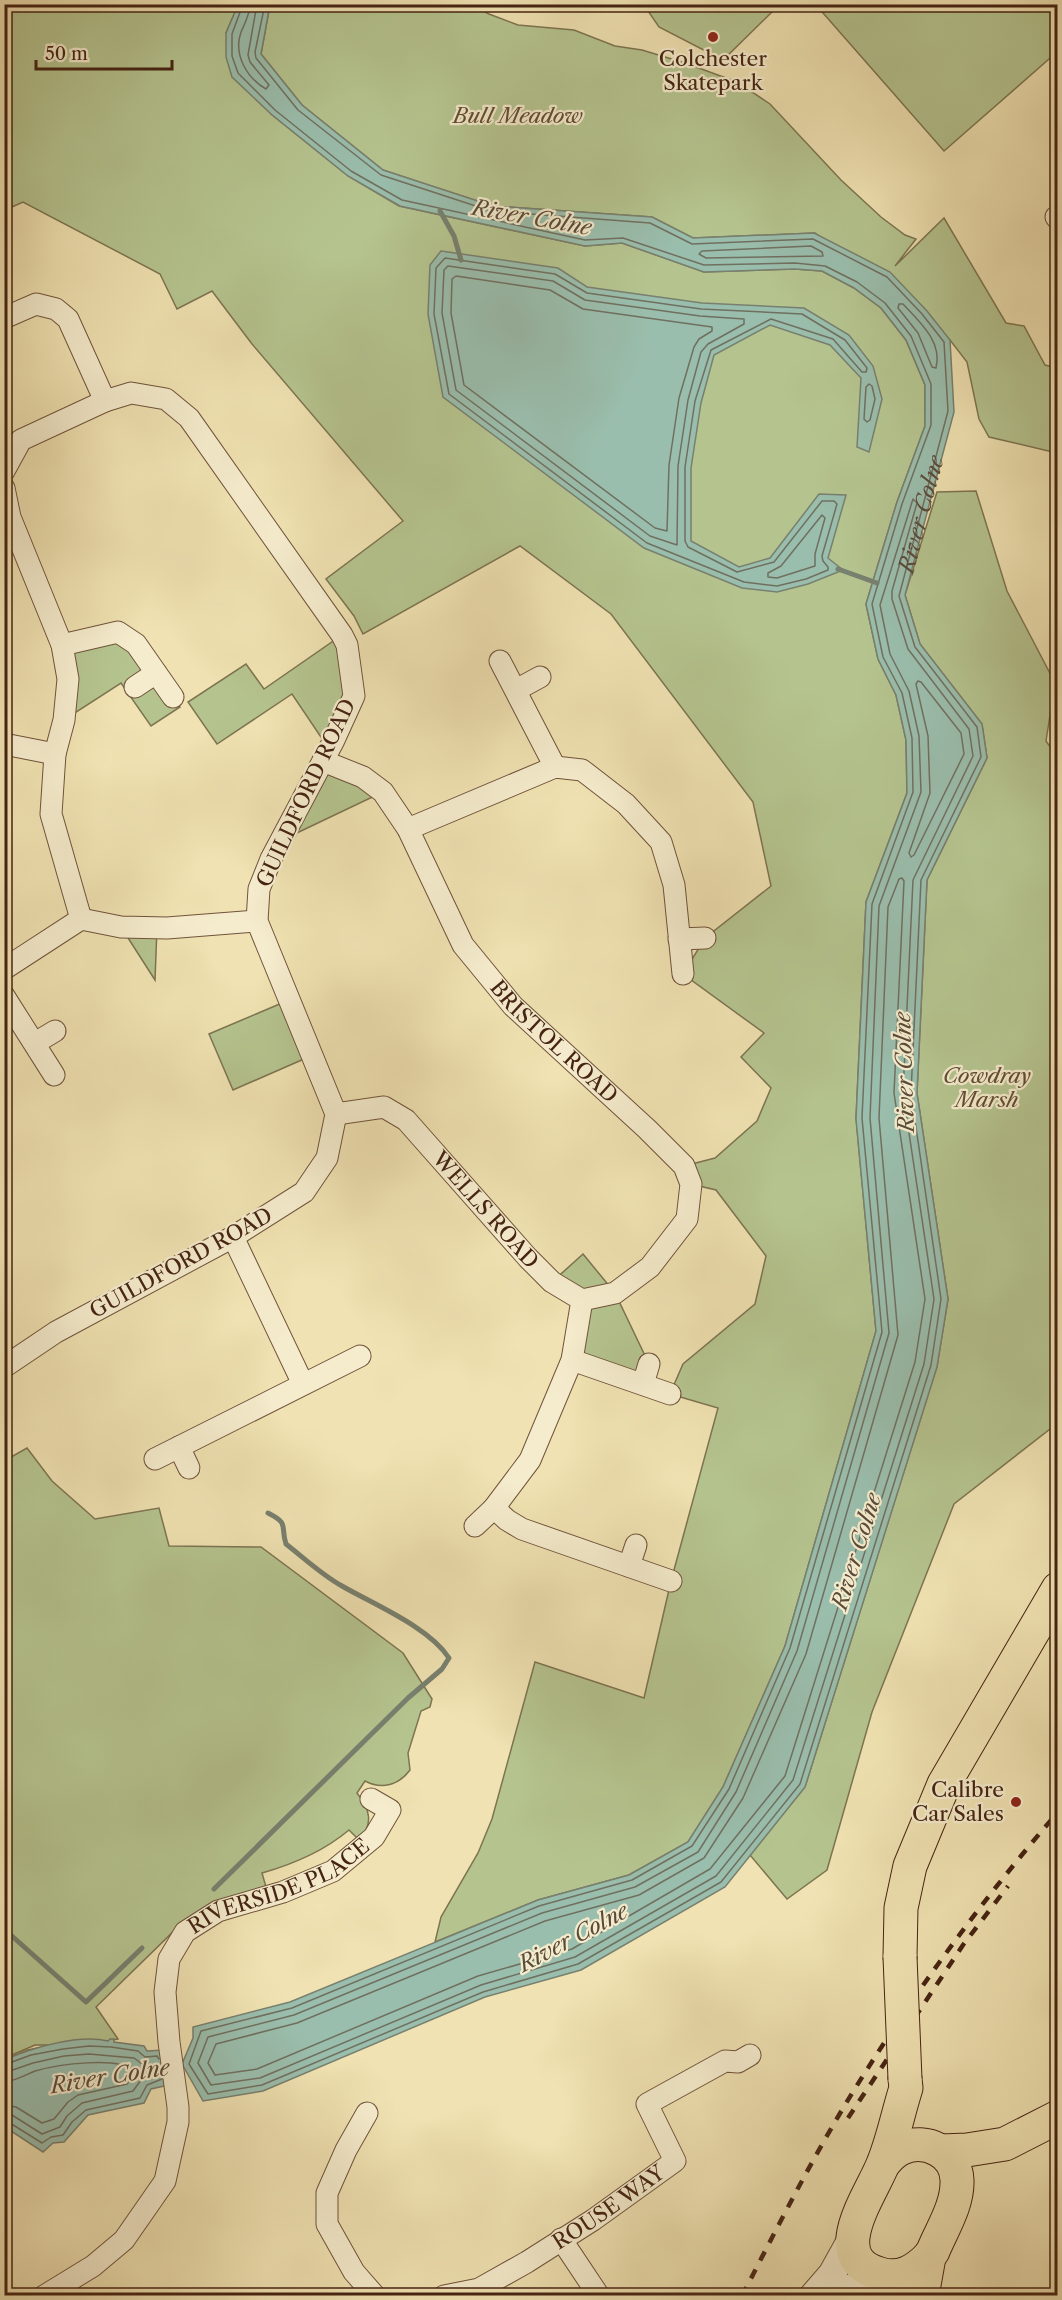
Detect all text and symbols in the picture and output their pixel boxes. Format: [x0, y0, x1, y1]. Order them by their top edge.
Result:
marker: Colchester Skatepark [706, 30, 720, 44]
scale bar [36, 33, 172, 71]
text: 50 m [45, 43, 88, 65]
place label: Colchester Skatepark [659, 46, 767, 95]
park label: Bull Meadow [451, 103, 583, 128]
water label: River Colne [468, 193, 595, 241]
water label: River Colne [892, 451, 950, 578]
street label: GUILDFORD ROAD [251, 695, 360, 891]
street label: BRISTOL ROAD [485, 975, 623, 1108]
water label: River Colne [889, 1010, 920, 1135]
park label: Cowdray Marsh [943, 1063, 1032, 1112]
street label: WELLS ROAD [427, 1145, 544, 1273]
street label: GUILDFORD ROAD [85, 1202, 276, 1323]
water label: River Colne [825, 1488, 887, 1615]
place label: Calibre Car Sales [912, 1777, 1004, 1826]
marker: Calibre Car Sales [1009, 1795, 1023, 1809]
street label: RIVERSIDE PLACE [183, 1833, 374, 1939]
water label: River Colne [512, 1897, 634, 1979]
water label: River Colne [47, 2054, 173, 2100]
street label: ROUSE WAY [548, 2159, 670, 2254]

